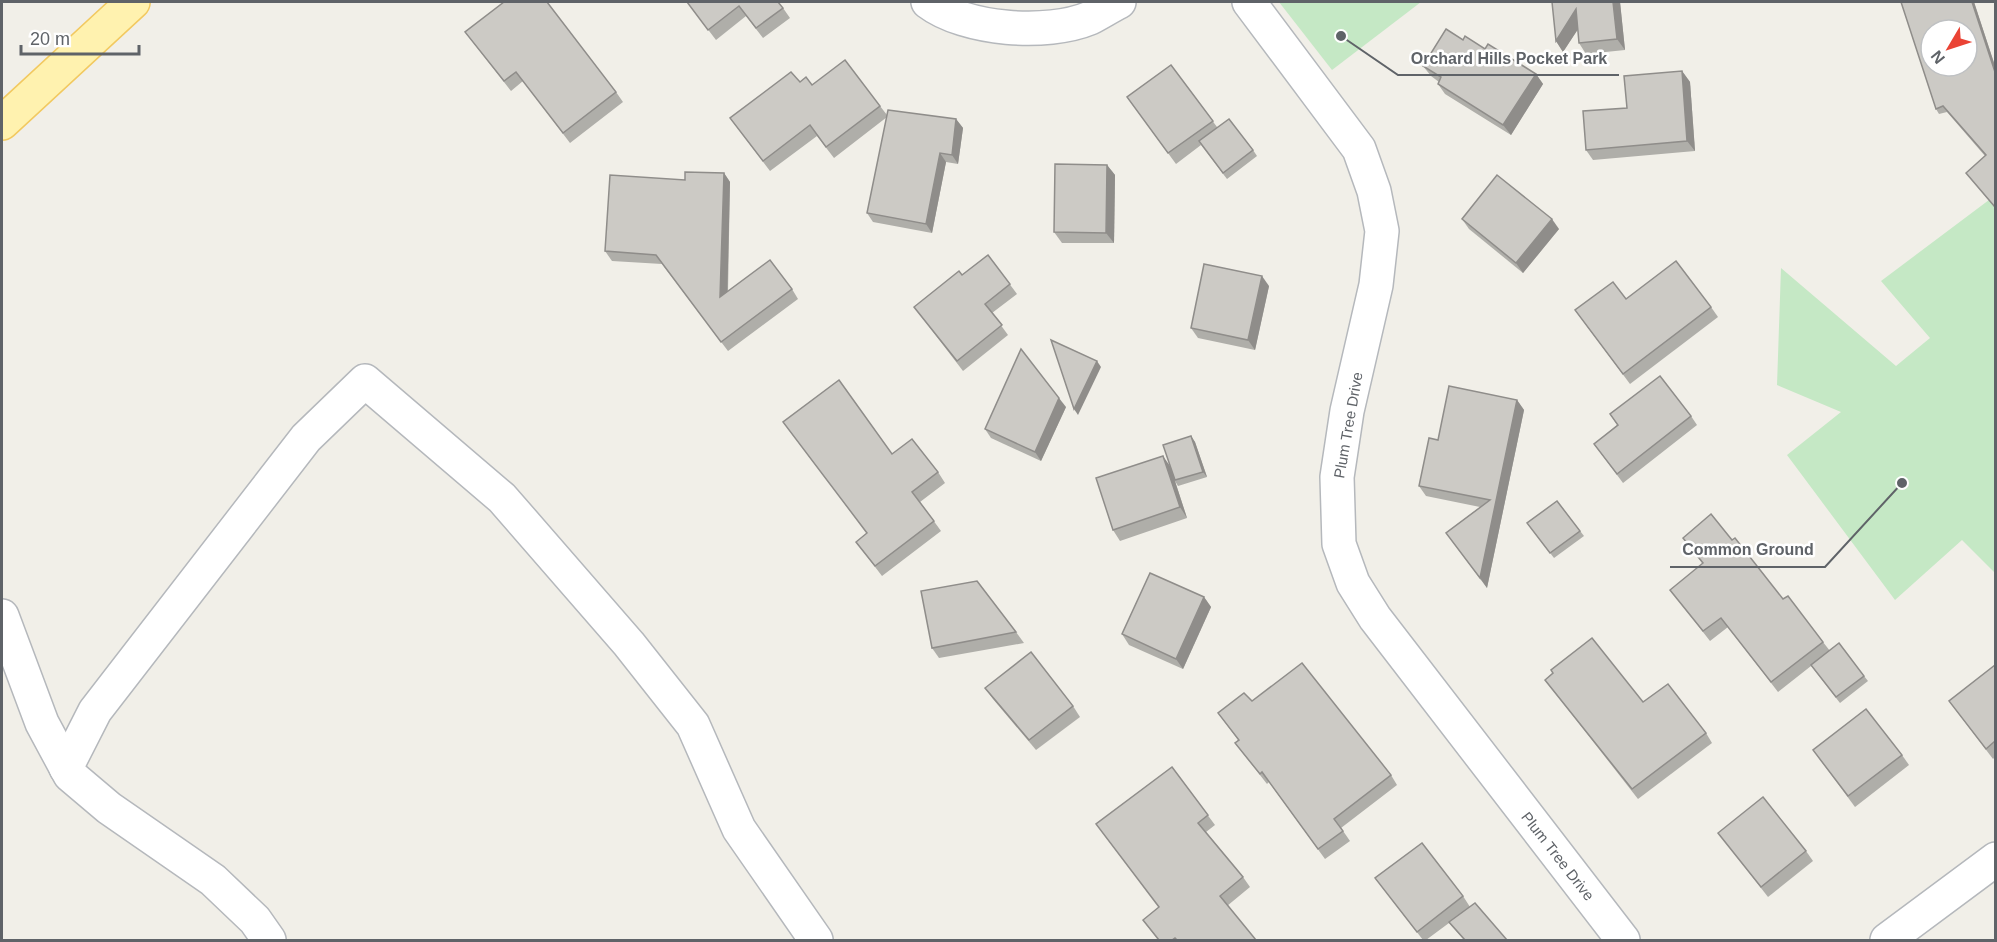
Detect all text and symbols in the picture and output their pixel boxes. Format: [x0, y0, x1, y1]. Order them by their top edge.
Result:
scale bar [21, 18, 140, 56]
north arrow [1919, 18, 1979, 78]
text: 20 m [30, 29, 70, 49]
callout: Orchard Hills Pocket Park [1398, 41, 1619, 75]
text: N [1927, 47, 1948, 67]
text: Orchard Hills Pocket Park [1411, 50, 1607, 67]
street label: Plum Tree Drive [1330, 371, 1366, 479]
callout: Common Ground [1670, 533, 1825, 567]
text: Common Ground [1682, 541, 1814, 558]
street label: Plum Tree Drive [1518, 808, 1598, 904]

